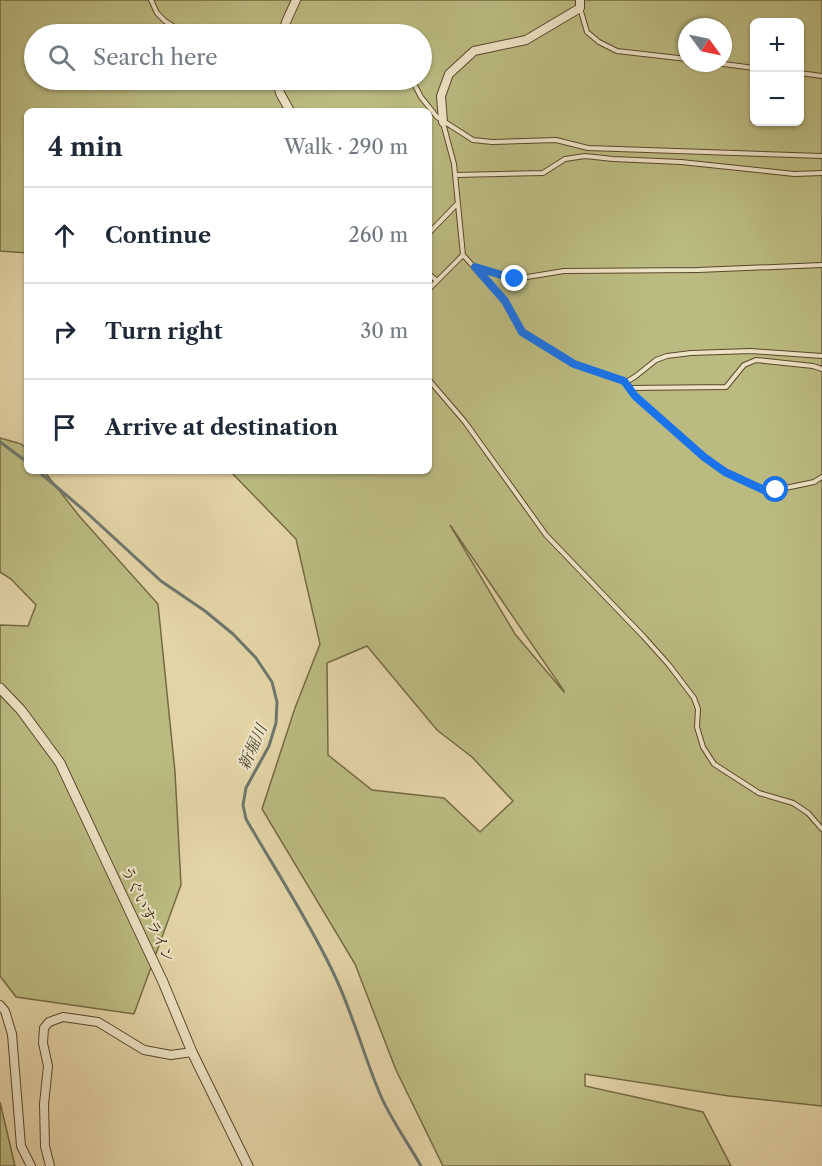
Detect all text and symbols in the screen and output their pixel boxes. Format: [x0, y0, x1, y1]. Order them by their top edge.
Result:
north arrow [678, 18, 732, 72]
map controls [750, 18, 804, 126]
button: + [750, 18, 804, 72]
search box [24, 24, 432, 90]
icon: search [45, 41, 78, 74]
text: Search here [93, 44, 218, 71]
button: − [750, 72, 804, 126]
text: 4 min [48, 131, 123, 163]
text: Walk · 290 m [284, 135, 408, 159]
icon: ahead [48, 219, 81, 252]
text: Continue [105, 222, 211, 249]
text: 260 m [348, 223, 408, 247]
route end [501, 265, 527, 291]
icon: right [48, 315, 81, 348]
text: Turn right [105, 318, 223, 345]
text: 30 m [360, 319, 408, 343]
icon: arrive [48, 411, 81, 444]
text: Arrive at destination [105, 414, 338, 441]
route start [762, 476, 788, 502]
water label: 新堀川 [233, 719, 272, 773]
street label: うぐいすライン [117, 863, 179, 965]

